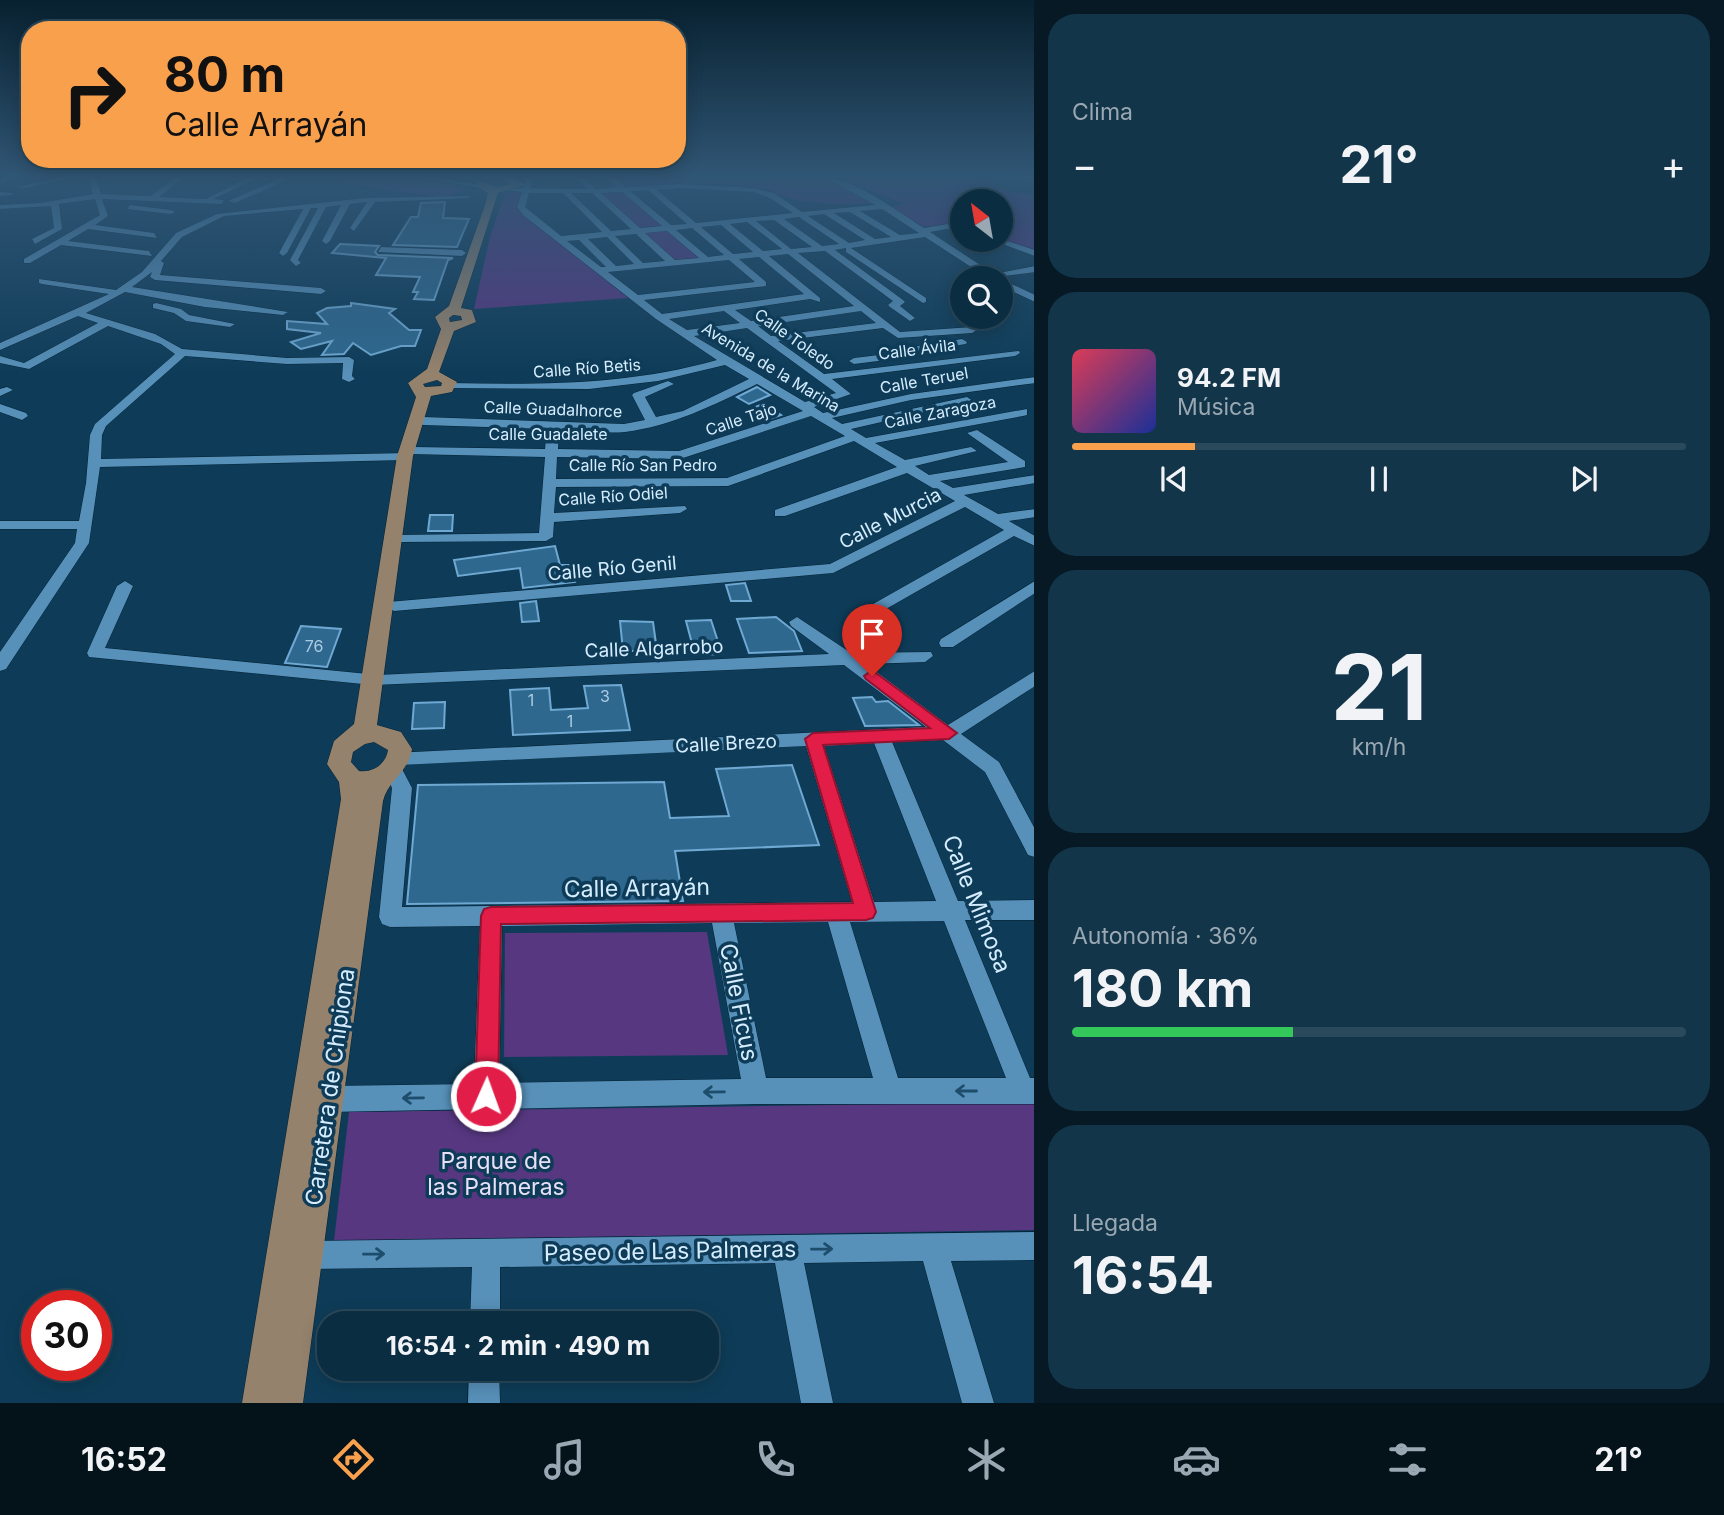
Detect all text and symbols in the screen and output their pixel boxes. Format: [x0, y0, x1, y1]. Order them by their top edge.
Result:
text: 80 m [164, 45, 285, 104]
icon: right [49, 49, 140, 140]
text: Clima [1072, 98, 1133, 126]
text: Calle Arrayán [164, 105, 367, 144]
text: 21° [1339, 133, 1419, 196]
text: − [1072, 142, 1097, 188]
text: + [1661, 142, 1686, 188]
north arrow [950, 189, 1013, 252]
map controls [950, 189, 1013, 329]
button: search [950, 266, 1013, 329]
street label: Calle Toledo [751, 304, 839, 374]
street label: Avenida de la Marina [698, 318, 844, 416]
street label: Calle Ávila [877, 334, 957, 364]
street label: Calle Río Betis [532, 354, 642, 382]
street label: Calle Teruel [878, 362, 970, 398]
text: 94.2 FM [1177, 362, 1281, 393]
street label: Calle Zaragoza [882, 391, 998, 433]
text: Música [1177, 393, 1255, 421]
street label: Calle Guadalhorce [483, 397, 623, 421]
street label: Calle Tajo [703, 398, 779, 440]
street label: Calle Guadalete [488, 424, 608, 444]
street label: Calle Río San Pedro [569, 455, 717, 475]
icon: previous [1155, 460, 1193, 498]
icon: pause [1360, 460, 1398, 498]
icon: next [1565, 460, 1603, 498]
street label: Calle Río Odiel [558, 482, 668, 510]
street label: Calle Murcia [835, 483, 945, 554]
street label: Calle Río Genil [547, 551, 678, 586]
pin [842, 604, 902, 676]
icon: arrive [853, 615, 891, 653]
text: 21 [1331, 632, 1427, 742]
street label: Calle Algarrobo [584, 635, 724, 662]
house number: 76 [305, 636, 323, 656]
house number: 3 [600, 686, 610, 706]
house number: 1 [528, 690, 534, 710]
house number: 1 [567, 711, 573, 731]
street label: Calle Brezo [675, 729, 777, 758]
text: km/h [1352, 733, 1406, 761]
street label: Calle Mimosa [937, 831, 1017, 977]
street label: Calle Arrayán [564, 873, 710, 903]
text: Autonomía · 36% [1072, 922, 1259, 950]
street label: Calle Ficus [714, 941, 764, 1063]
text: 180 km [1072, 957, 1253, 1020]
street label: Carretera de Chipiona [300, 967, 360, 1207]
position arrow [449, 1059, 523, 1133]
one-way arrow [955, 1084, 978, 1098]
one-way arrow [703, 1085, 726, 1099]
one-way arrow [402, 1091, 425, 1104]
park label: Parque de las Palmeras [427, 1147, 565, 1201]
text: Llegada [1072, 1209, 1158, 1237]
street label: Paseo de Las Palmeras [544, 1235, 796, 1267]
one-way arrow [811, 1242, 834, 1256]
text: 16:54 [1072, 1244, 1214, 1307]
one-way arrow [363, 1247, 386, 1261]
speed limit sign: 30 [21, 1290, 112, 1381]
text: 16:54 · 2 min · 490 m [386, 1330, 650, 1361]
icon: directions [329, 1435, 378, 1484]
icon: music [540, 1435, 589, 1484]
icon: phone [751, 1435, 800, 1484]
icon: climate [962, 1435, 1011, 1484]
icon: car [1172, 1435, 1221, 1484]
icon: filters [1383, 1435, 1432, 1484]
text: 16:52 [81, 1440, 167, 1479]
text: 21° [1594, 1440, 1643, 1479]

